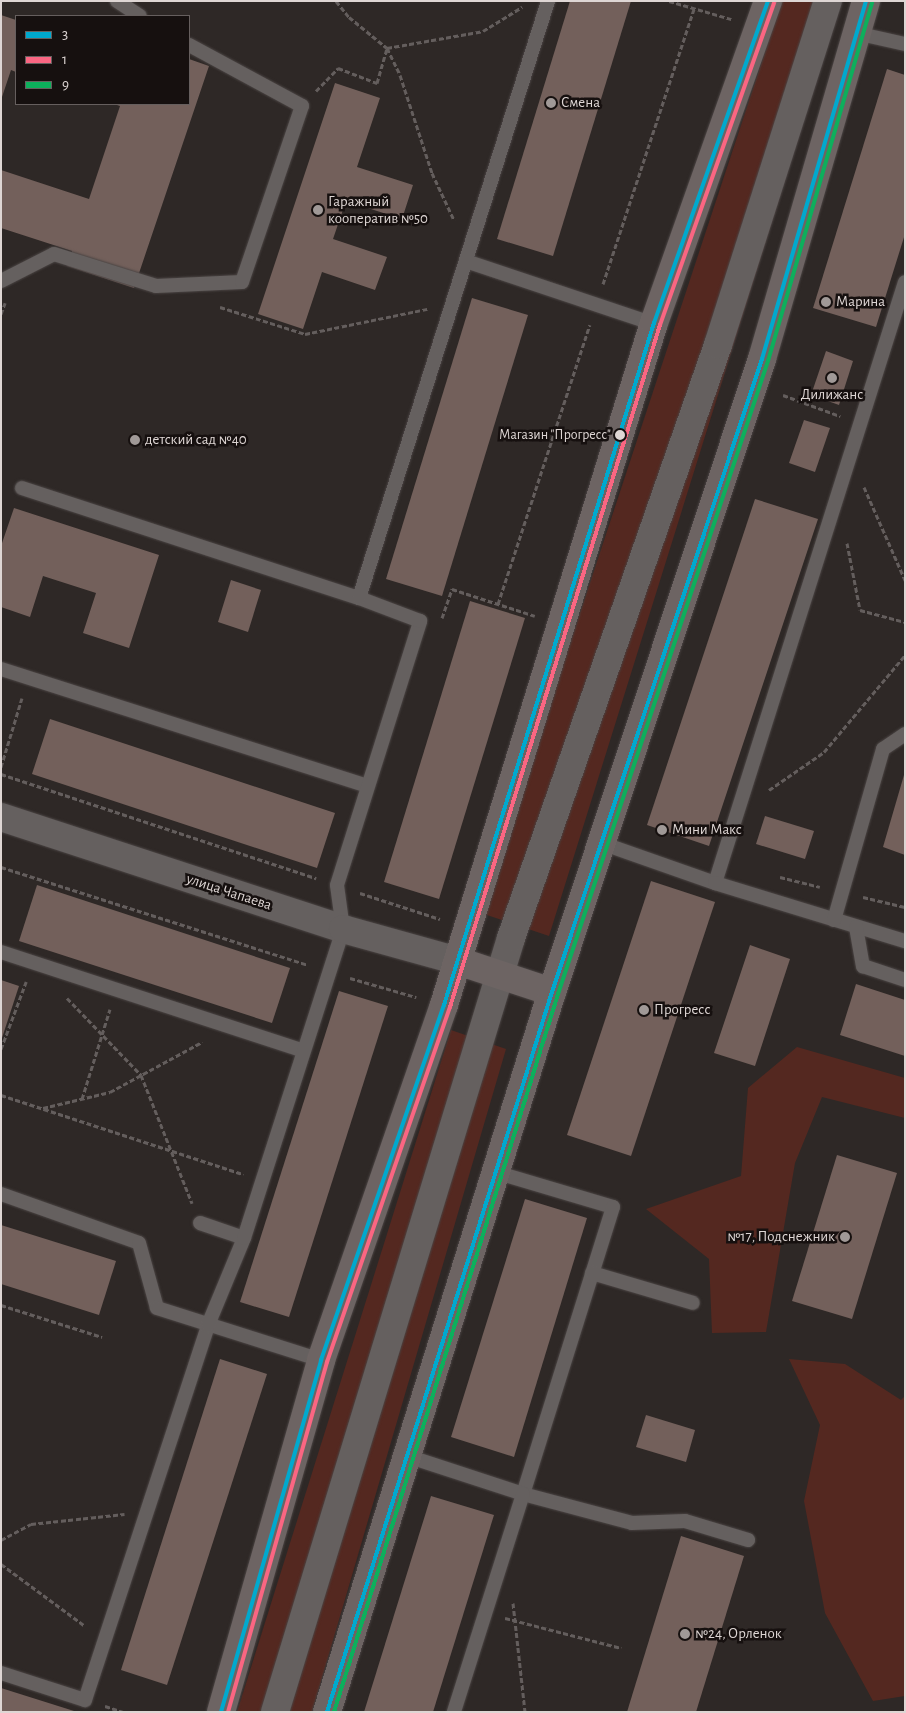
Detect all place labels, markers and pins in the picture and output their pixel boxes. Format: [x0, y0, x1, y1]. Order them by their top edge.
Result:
place label: Смена [561, 94, 600, 112]
marker: Смена [545, 97, 557, 109]
place label: Гаражный кооператив №50 [328, 192, 428, 227]
marker: Гаражный кооператив №50 [312, 204, 324, 216]
place label: Марина [836, 293, 885, 311]
marker: Марина [820, 296, 832, 308]
marker: Дилижанс [826, 372, 838, 384]
place label: Дилижанс [801, 386, 863, 404]
place label: Магазин "Прогресс" [499, 427, 611, 443]
marker: Магазин "Прогресс" [615, 430, 625, 440]
place label: детский сад №40 [145, 431, 247, 449]
marker: детский сад №40 [129, 434, 141, 446]
place label: Мини Макс [672, 821, 742, 839]
marker: Мини Макс [656, 824, 668, 836]
place label: Прогресс [654, 1001, 710, 1019]
marker: Прогресс [638, 1004, 650, 1016]
place label: №17, Подснежник [727, 1228, 835, 1246]
marker: №17, Подснежник [839, 1231, 851, 1243]
place label: №24, Орленок [695, 1625, 782, 1643]
marker: №24, Орленок [679, 1628, 691, 1640]

